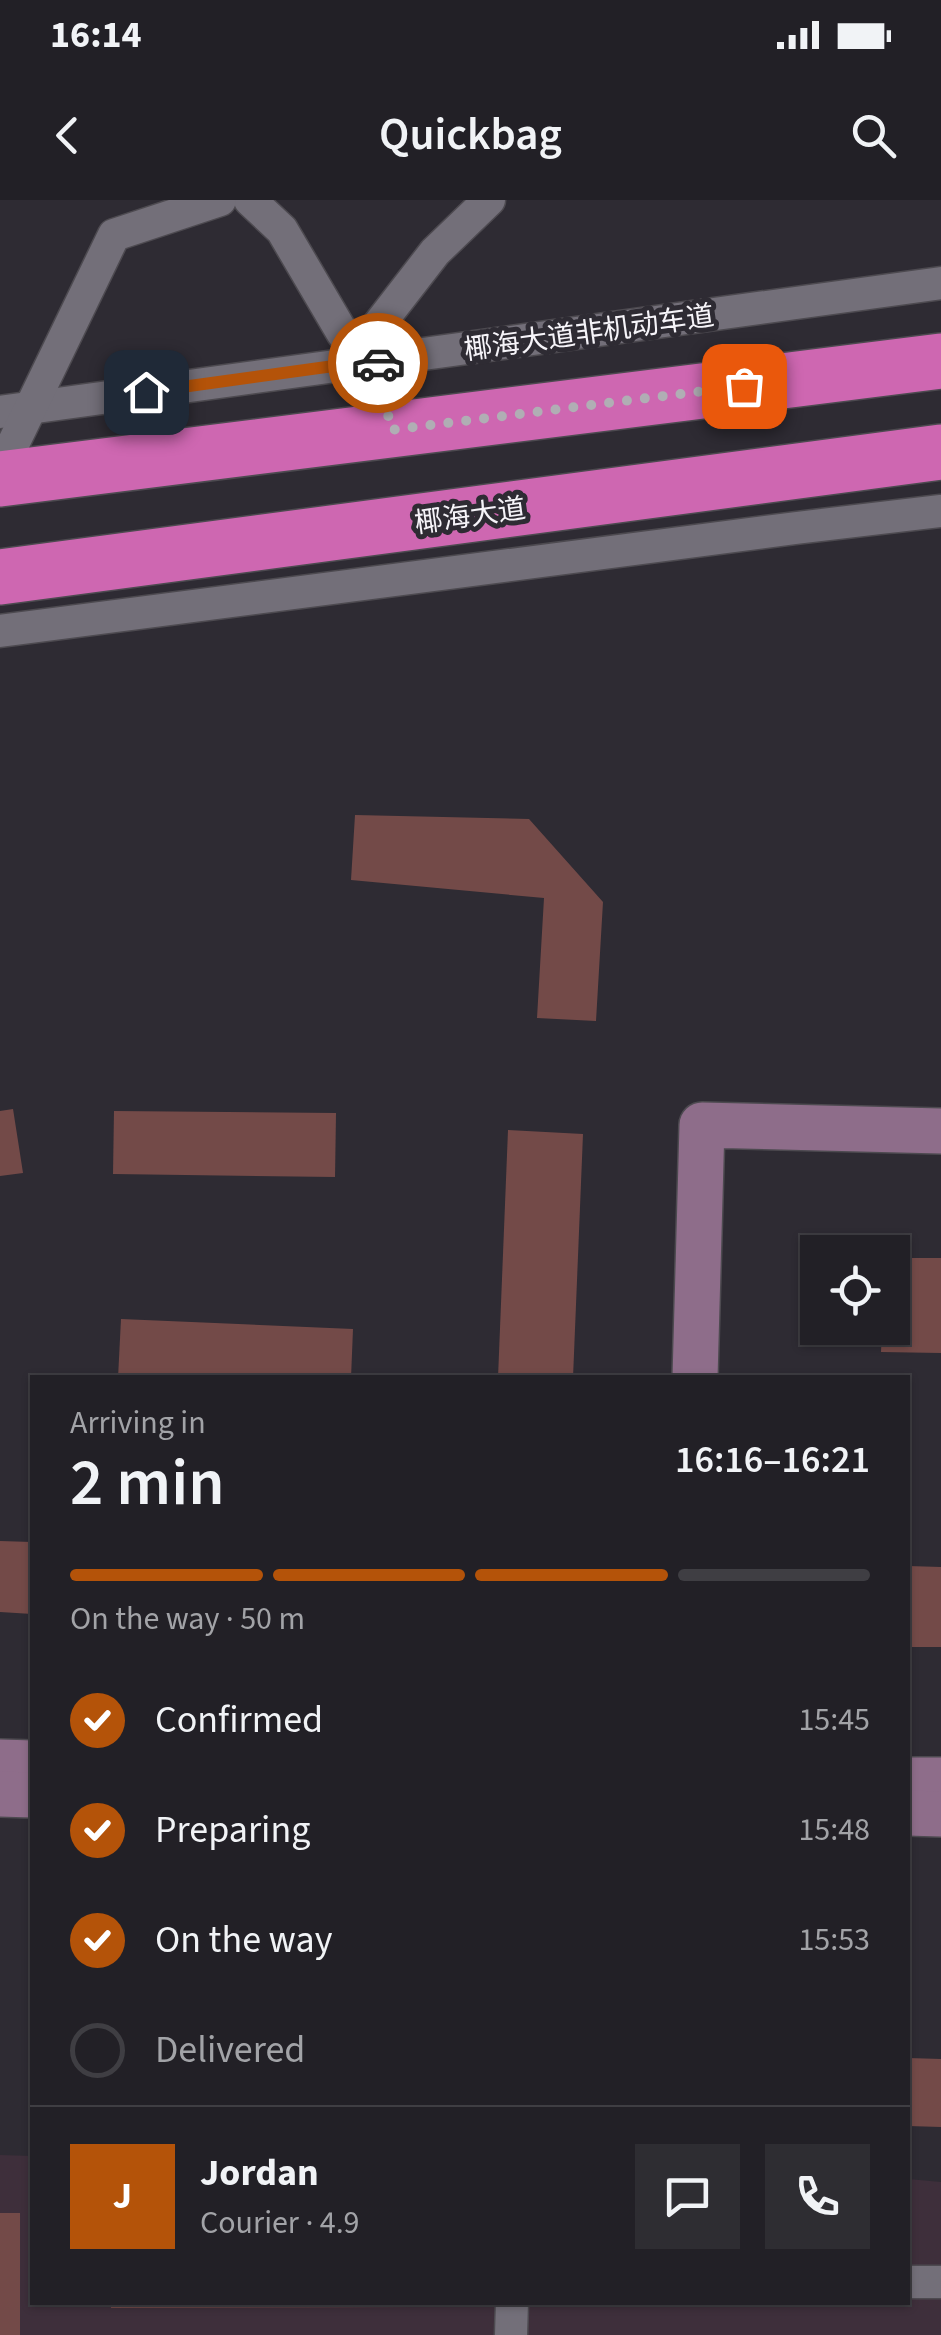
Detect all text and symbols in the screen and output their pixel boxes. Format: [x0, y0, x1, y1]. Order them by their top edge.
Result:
text: 16:14 [50, 8, 142, 62]
text: Quickbag [379, 103, 562, 167]
icon: back [40, 108, 95, 163]
icon: search [846, 108, 901, 163]
street label: 椰海大道非机动车道 [462, 296, 717, 370]
courier [328, 313, 428, 413]
icon: car [351, 336, 406, 391]
pin [702, 344, 787, 429]
pin [104, 350, 189, 435]
icon: bag [717, 359, 772, 414]
icon: home [119, 365, 174, 420]
street label: 椰海大道 [412, 488, 528, 544]
map controls [800, 1235, 910, 1345]
button: locate [800, 1235, 910, 1345]
text: Arriving in [70, 1400, 206, 1446]
text: 16:16–16:21 [675, 1433, 870, 1487]
text: 2 min [70, 1437, 225, 1530]
text: On the way · 50 m [70, 1596, 305, 1642]
icon: check [70, 1693, 125, 1748]
text: Confirmed [155, 1693, 323, 1747]
text: 15:45 [798, 1697, 870, 1743]
icon: check [70, 1803, 125, 1858]
text: Preparing [155, 1803, 310, 1857]
text: 15:48 [798, 1807, 870, 1853]
icon: check [70, 1913, 125, 1968]
text: On the way [155, 1913, 332, 1967]
text: 15:53 [798, 1917, 870, 1963]
text: Delivered [155, 2023, 305, 2077]
button: chat [635, 2144, 740, 2249]
button: phone [765, 2144, 870, 2249]
text: Jordan [200, 2146, 319, 2200]
text: J [113, 2169, 132, 2223]
text: Courier · 4.9 [200, 2200, 360, 2246]

